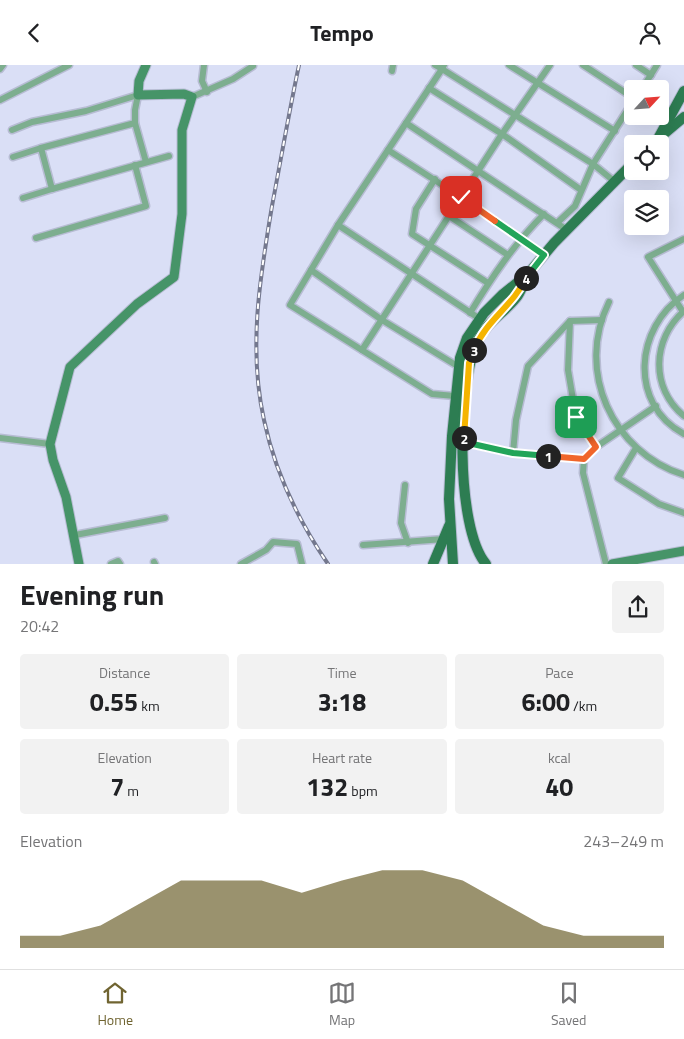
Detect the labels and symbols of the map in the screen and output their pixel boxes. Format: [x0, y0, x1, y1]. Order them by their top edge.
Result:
north arrow [624, 80, 669, 125]
pin [440, 176, 482, 218]
pin: 4 [514, 265, 538, 291]
pin: 3 [462, 337, 486, 363]
pin [555, 396, 597, 438]
pin: 2 [452, 425, 476, 451]
pin: 1 [536, 443, 560, 469]

